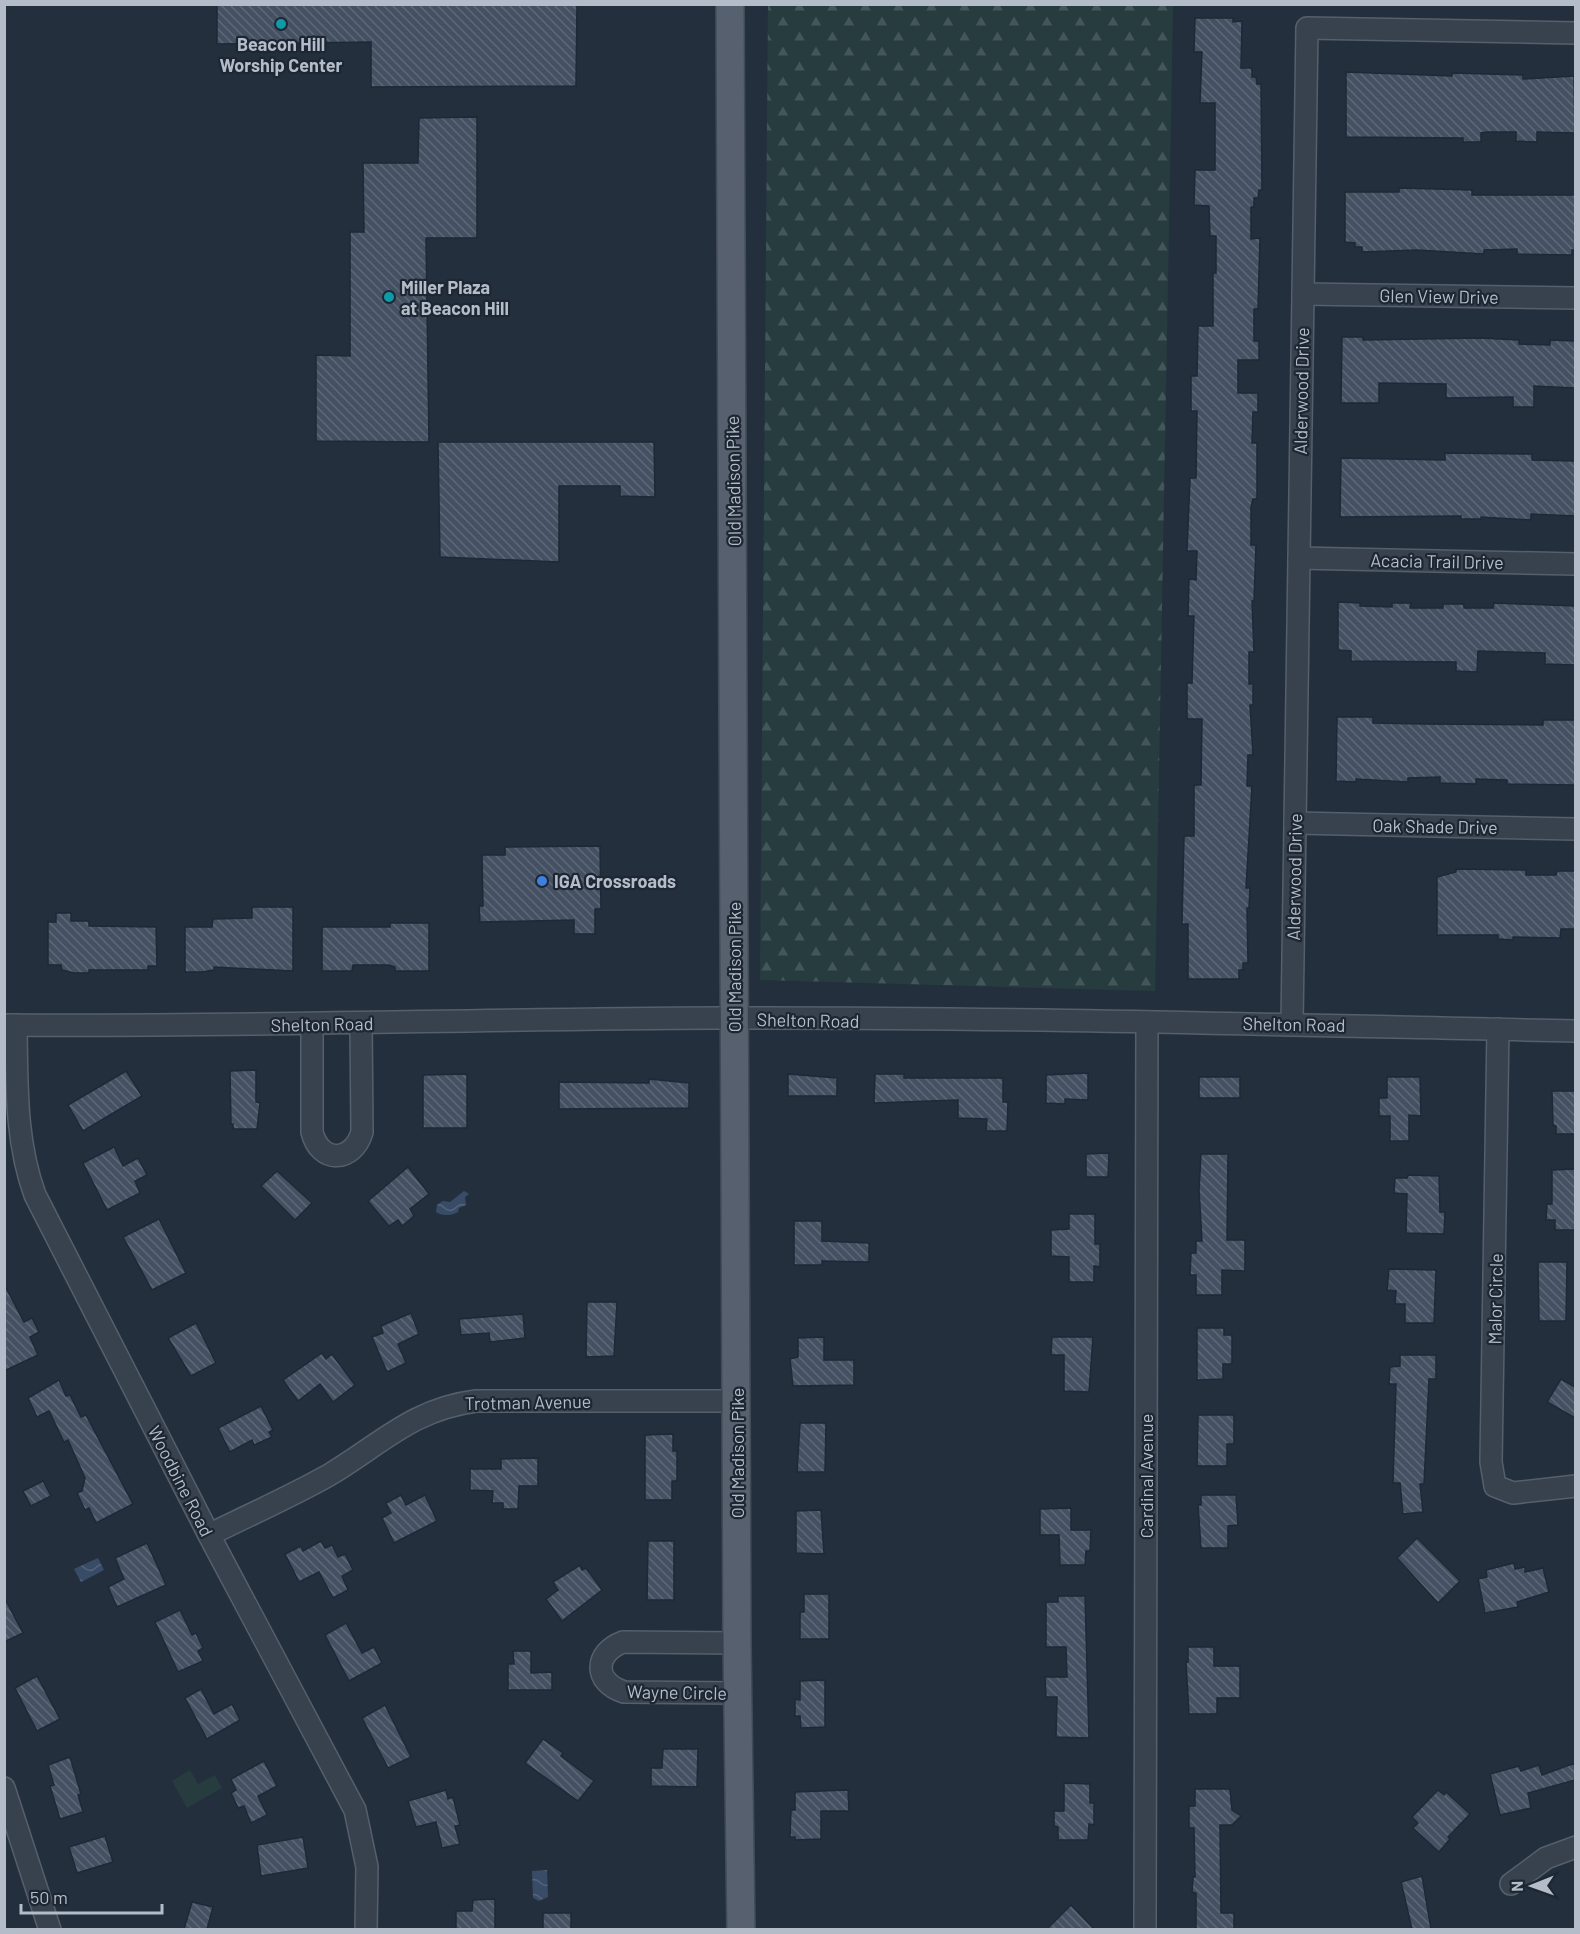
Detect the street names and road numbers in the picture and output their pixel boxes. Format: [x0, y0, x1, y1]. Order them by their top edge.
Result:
street label: Glen View Drive [1379, 284, 1499, 308]
street label: Alderwood Drive [1289, 327, 1313, 455]
street label: Old Madison Pike [721, 416, 745, 546]
street label: Acacia Trail Drive [1370, 549, 1504, 573]
street label: Alderwood Drive [1282, 813, 1306, 941]
street label: Oak Shade Drive [1372, 814, 1498, 838]
street label: Old Madison Pike [723, 902, 745, 1032]
street label: Shelton Road [756, 1008, 860, 1032]
street label: Shelton Road [270, 1012, 374, 1036]
street label: Shelton Road [1242, 1012, 1346, 1036]
street label: Malor Circle [1483, 1253, 1507, 1345]
street label: Old Madison Pike [726, 1388, 748, 1518]
street label: Trotman Avenue [465, 1390, 591, 1414]
street label: Cardinal Avenue [1135, 1414, 1157, 1538]
street label: Woodbine Road [144, 1422, 218, 1540]
street label: Wayne Circle [627, 1680, 727, 1704]

